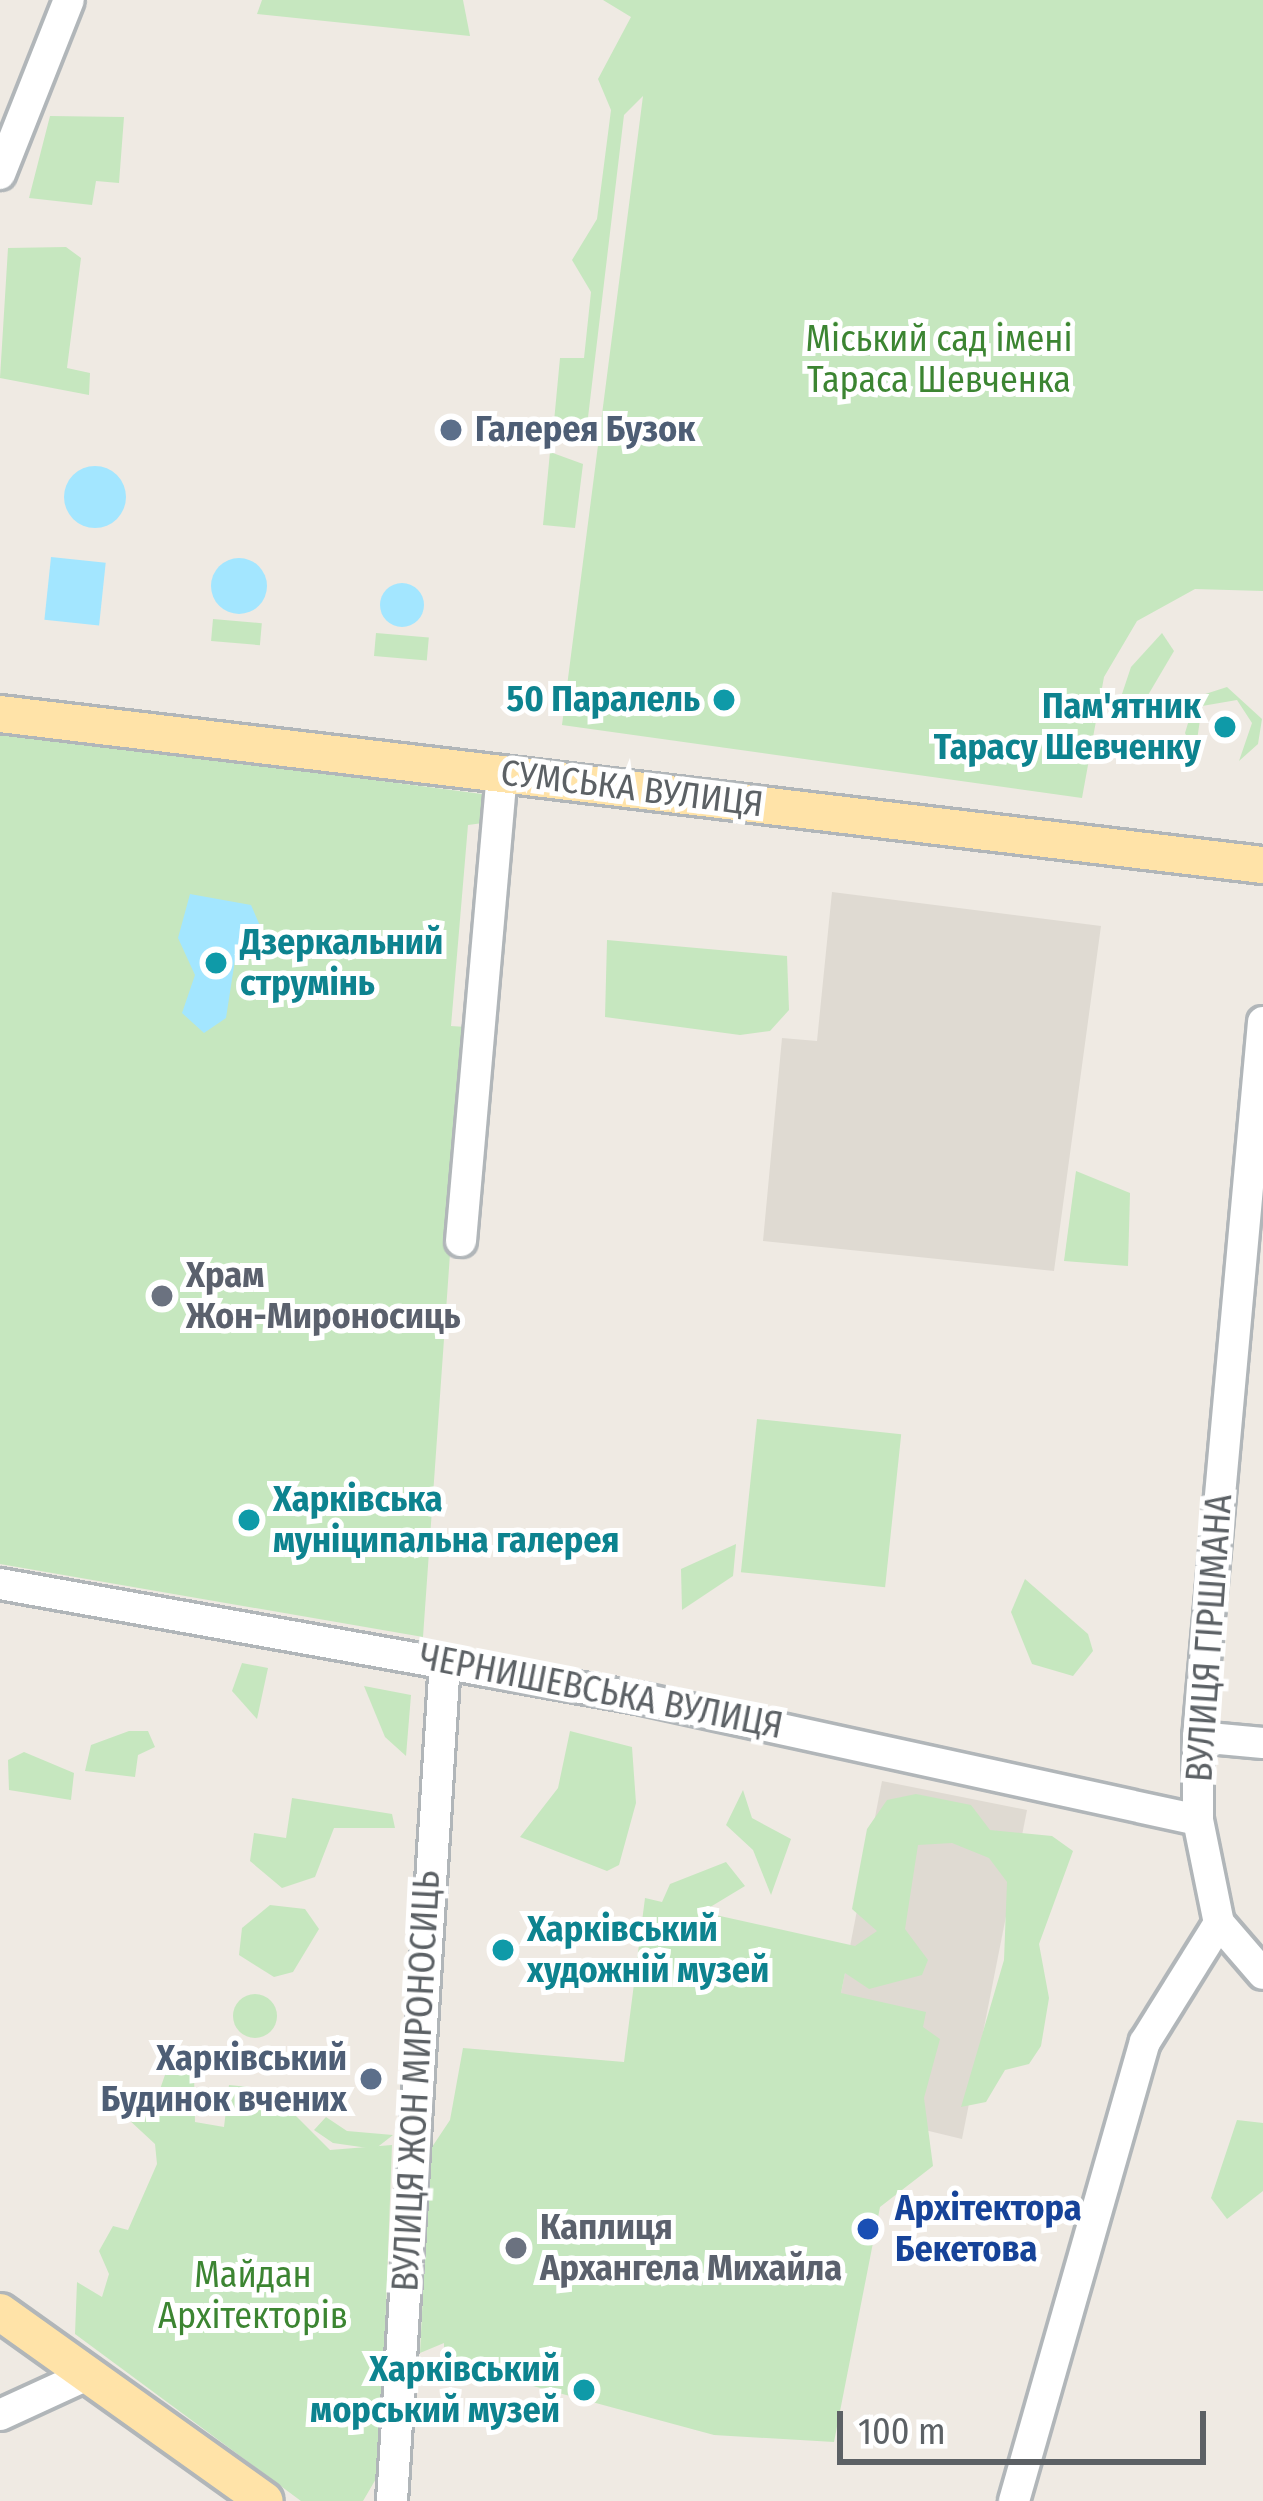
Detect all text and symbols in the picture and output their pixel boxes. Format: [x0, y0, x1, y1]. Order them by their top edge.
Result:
park label: Міський сад імені Тараса Шевченка [805, 317, 1073, 402]
place label: Галерея Бузок [475, 408, 695, 452]
marker: Галерея Бузок [438, 417, 464, 443]
place label: 50 Паралель [506, 678, 700, 722]
place label: Пам'ятник Тарасу Шевченку [934, 684, 1201, 769]
marker: 50 Паралель [711, 687, 737, 713]
marker: Пам'ятник Тарасу Шевченку [1212, 714, 1238, 740]
street label: СУМСЬКА ВУЛИЦЯ [498, 751, 766, 827]
place label: Дзеркальний струмінь [240, 920, 443, 1005]
marker: Дзеркальний струмінь [203, 950, 229, 976]
place label: Храм Жон-Мироносиць [186, 1253, 461, 1338]
marker: Храм Жон-Мироносиць [149, 1283, 175, 1309]
place label: Харківська муніципальна галерея [273, 1477, 619, 1562]
street label: ВУЛИЦЯ ГІРШМАНА [1178, 1493, 1242, 1783]
marker: Харківська муніципальна галерея [236, 1507, 262, 1533]
street label: ЧЕРНИШЕВСЬКА ВУЛИЦЯ [416, 1636, 786, 1748]
street label: ВУЛИЦЯ ЖОН МИРОНОСИЦЬ [384, 1869, 450, 2293]
place label: Харківський художній музей [527, 1907, 769, 1992]
marker: Харківський художній музей [490, 1937, 516, 1963]
place label: Харківський Будинок вчених [101, 2036, 347, 2121]
marker: Харківський Будинок вчених [358, 2066, 384, 2092]
place label: Архітектора Бекетова [895, 2186, 1082, 2271]
place label: Каплиця Архангела Михайла [540, 2205, 842, 2290]
marker: Архітектора Бекетова [852, 2213, 884, 2245]
marker: Каплиця Архангела Михайла [503, 2235, 529, 2261]
park label: Майдан Архітекторів [158, 2253, 348, 2338]
place label: Харківський морський музей [310, 2347, 560, 2432]
marker: Харківський морський музей [571, 2377, 597, 2403]
scale bar [843, 2387, 1212, 2461]
text: 100 m [858, 2410, 946, 2454]

